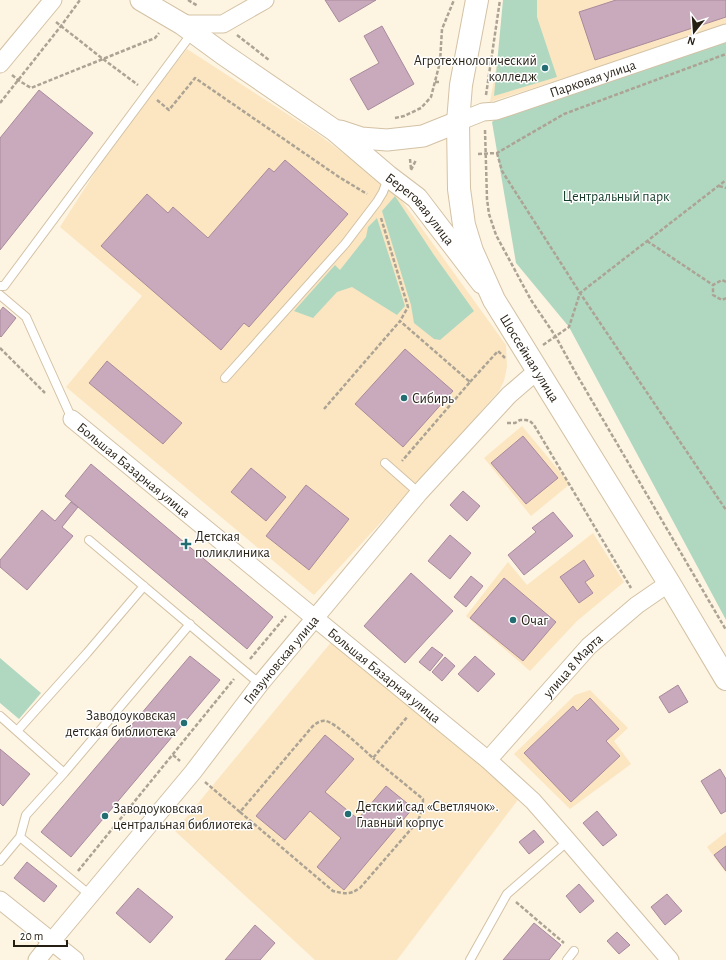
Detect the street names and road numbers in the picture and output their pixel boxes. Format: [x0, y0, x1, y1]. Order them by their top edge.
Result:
street label: Парковая улица [548, 58, 638, 100]
street label: Береговая улица [382, 171, 457, 249]
street label: Шоссейная улица [497, 312, 562, 405]
street label: Большая Базарная улица [74, 420, 193, 521]
street label: Глазуновская улица [241, 613, 322, 707]
street label: Большая Базарная улица [325, 626, 443, 726]
street label: улица 8 Марта [540, 631, 606, 701]

